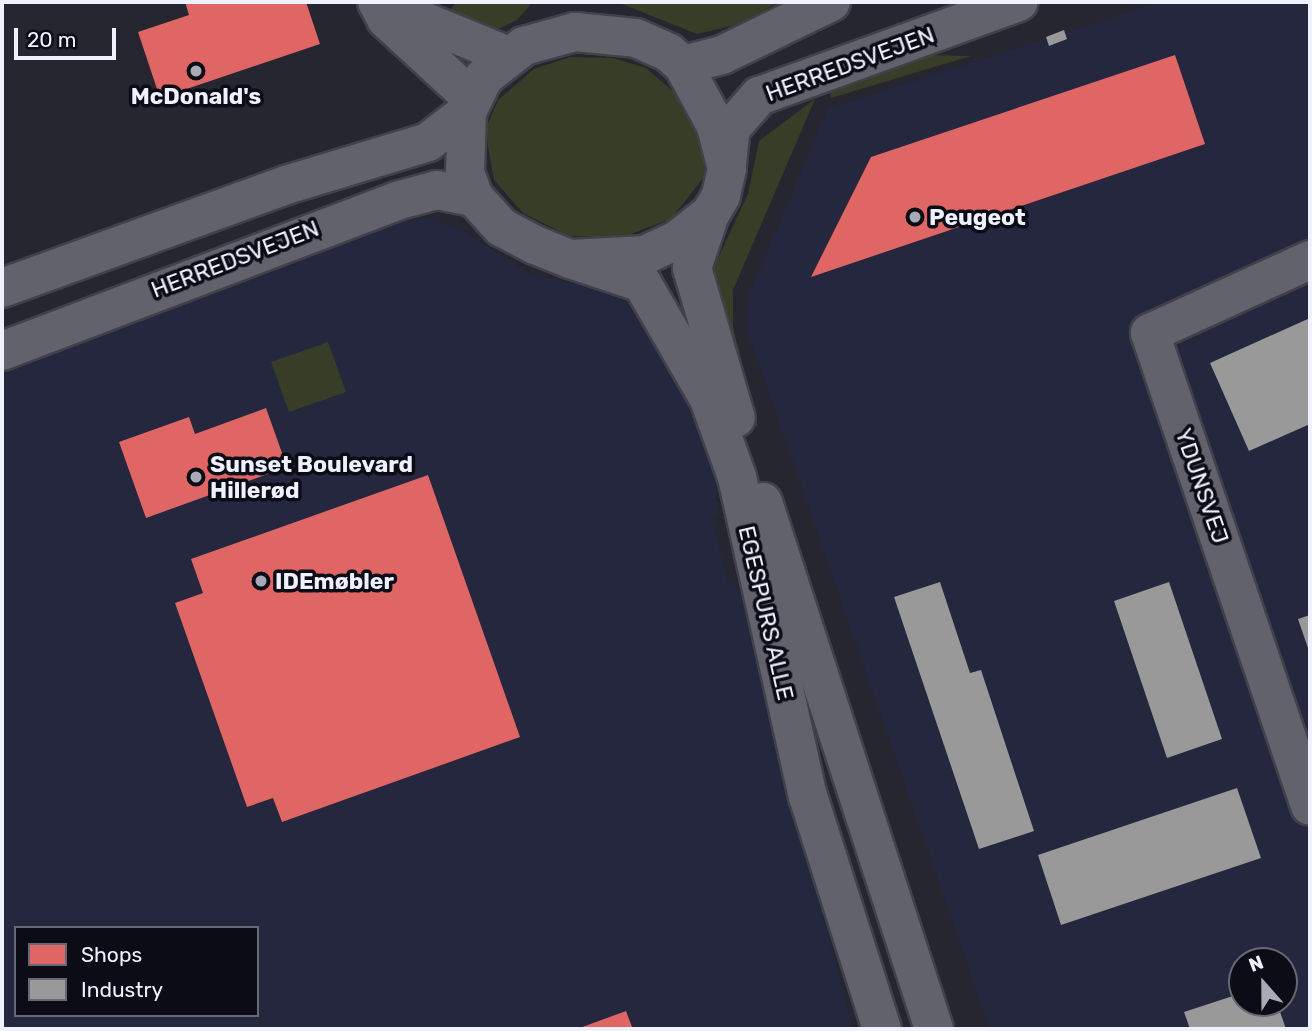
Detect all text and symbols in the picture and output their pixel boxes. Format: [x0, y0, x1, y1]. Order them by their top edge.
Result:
scale bar [18, 14, 119, 58]
street label: HERREDSVEJEN [762, 21, 938, 107]
text: 20 m [27, 27, 76, 52]
marker: McDonald's [188, 63, 204, 79]
place label: McDonald's [131, 82, 261, 110]
place label: Peugeot [929, 203, 1026, 231]
marker: Peugeot [907, 209, 923, 225]
street label: HERREDSVEJEN [147, 214, 323, 304]
street label: YDUNSVEJ [1169, 425, 1235, 547]
place label: Sunset Boulevard Hillerød [210, 450, 413, 504]
marker: Sunset Boulevard Hillerød [188, 469, 204, 485]
street label: EGESPURS ALLE [732, 523, 800, 703]
place label: IDEmøbler [275, 567, 394, 595]
marker: IDEmøbler [253, 573, 269, 589]
legend [14, 926, 259, 1017]
text: Shops [81, 942, 142, 967]
north arrow [1228, 947, 1298, 1017]
text: N [1246, 951, 1267, 977]
text: Industry [81, 977, 163, 1002]

